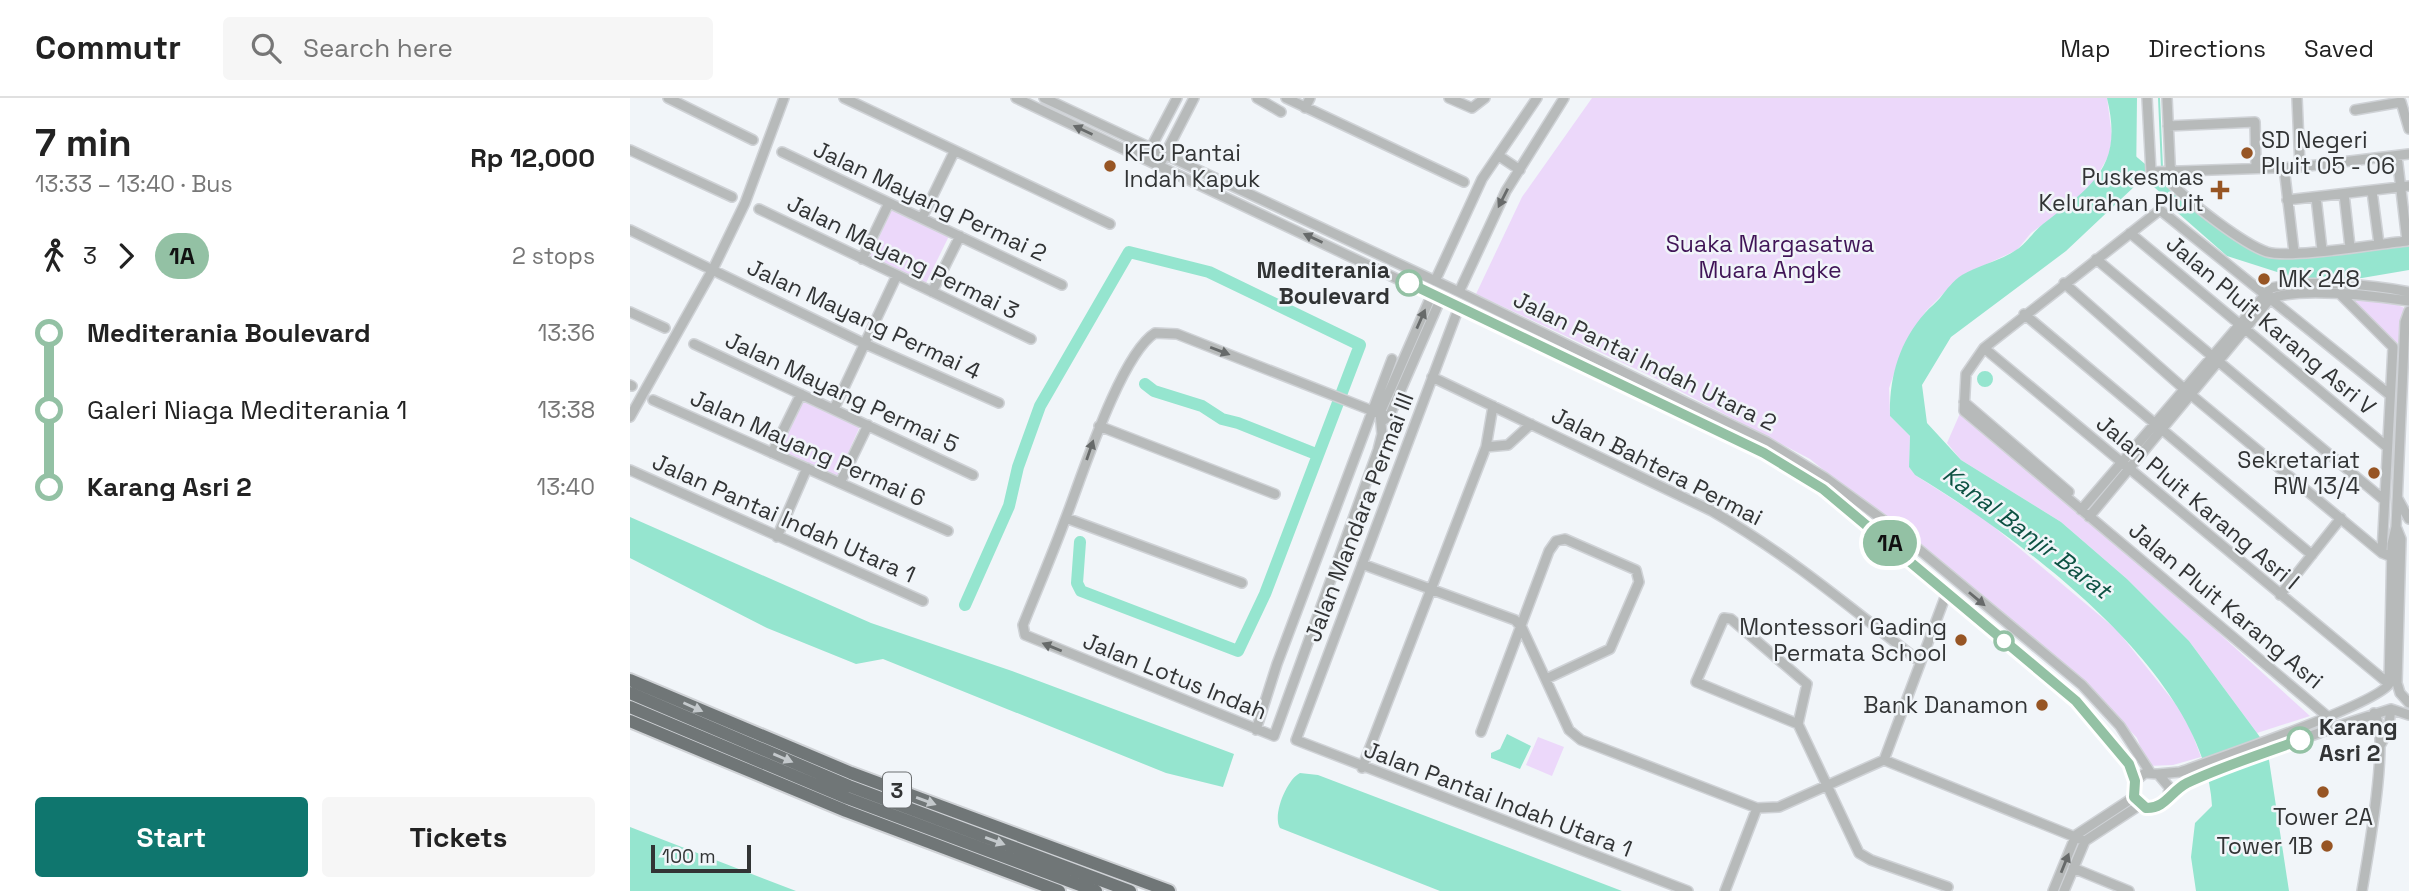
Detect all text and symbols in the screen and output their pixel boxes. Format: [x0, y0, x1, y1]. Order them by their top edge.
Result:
search box [223, 17, 713, 80]
text: Commutr [35, 27, 181, 69]
icon: search [247, 29, 285, 67]
text: Search here [303, 31, 453, 65]
text: Map [2060, 33, 2110, 64]
text: Directions [2148, 33, 2266, 64]
text: Saved [2304, 33, 2374, 64]
text: 7 min [35, 119, 132, 167]
one-way arrow [1073, 124, 1093, 136]
place label: SD Negeri Pluit 05 - 06 [2261, 125, 2395, 181]
street label: Jalan Mayang Permai 2 [808, 134, 1052, 268]
place label: KFC Pantai Indah Kapuk [1124, 138, 1260, 194]
text: Rp 12,000 [470, 141, 595, 175]
marker: SD Negeri Pluit 05 - 06 [2239, 145, 2255, 161]
marker: KFC Pantai Indah Kapuk [1102, 158, 1118, 174]
place label: Puskesmas Kelurahan Pluit [2039, 162, 2204, 218]
text: 13:33 – 13:40 · Bus [35, 169, 233, 199]
marker: Puskesmas Kelurahan Pluit [2210, 180, 2230, 200]
street label: Jalan Mayang Permai 3 [782, 188, 1024, 326]
one-way arrow [1497, 188, 1508, 208]
street label: Jalan Pluit Karang Asri V [2160, 228, 2382, 422]
park label: Suaka Margasatwa Muara Angke [1666, 229, 1874, 285]
one-way arrow [1303, 232, 1323, 244]
icon: walk [35, 237, 73, 275]
icon: forward [107, 237, 145, 275]
text: 1A [169, 240, 195, 271]
text: 3 [83, 241, 97, 271]
text: 2 stops [512, 241, 595, 271]
street label: Jalan Mayang Permai 4 [742, 252, 986, 386]
place label: Mediterania Boulevard [1257, 255, 1390, 311]
place label: MK 248 [2278, 264, 2360, 294]
marker: Mediterania Boulevard [1396, 270, 1422, 296]
marker: MK 248 [2256, 271, 2272, 287]
street label: Jalan Pantai Indah Utara 2 [1508, 284, 1782, 438]
one-way arrow [1416, 308, 1427, 329]
text: Mediterania Boulevard [87, 316, 371, 350]
text: 13:36 [538, 318, 595, 348]
street label: Jalan Mayang Permai 5 [720, 325, 964, 459]
one-way arrow [1210, 346, 1231, 357]
street label: Jalan Mayang Permai 6 [686, 383, 930, 513]
street label: Jalan Mandara Permai III [1298, 388, 1420, 646]
text: Galeri Niaga Mediterania 1 [87, 393, 407, 427]
text: 13:38 [537, 395, 595, 425]
street label: Jalan Bahtera Permai [1546, 400, 1768, 532]
street label: Jalan Pluit Karang Asri I [2090, 408, 2306, 596]
one-way arrow [1085, 439, 1096, 460]
place label: Sekretariat RW 13/4 [2237, 445, 2360, 501]
street label: Jalan Pantai Indah Utara 1 [648, 446, 920, 590]
water label: Kanal Banjir Barat [1937, 459, 2119, 607]
marker: Sekretariat RW 13/4 [2366, 465, 2382, 481]
text: Karang Asri 2 [87, 470, 252, 504]
text: 13:40 [537, 472, 595, 502]
street label: Jalan Pluit Karang Asri [2123, 515, 2329, 695]
line badge: 1A [1858, 520, 1922, 566]
text: 1A [1877, 527, 1903, 558]
one-way arrow [1969, 591, 1986, 606]
place label: Montessori Gading Permata School [1739, 612, 1947, 668]
street label: Jalan Lotus Indah [1079, 625, 1271, 727]
unlabelled marker [1994, 631, 2014, 651]
marker: Montessori Gading Permata School [1953, 632, 1969, 648]
one-way arrow [1041, 642, 1062, 653]
place label: Bank Danamon [1863, 690, 2028, 720]
marker: Bank Danamon [2034, 697, 2050, 713]
one-way arrow [682, 702, 703, 713]
place label: Karang Asri 2 [2319, 712, 2398, 768]
marker: Karang Asri 2 [2287, 727, 2313, 753]
street label: Jalan Pantai Indah Utara 1 [1360, 734, 1636, 864]
one-way arrow [773, 752, 793, 764]
road number: 3 [883, 772, 911, 808]
marker: Tower 2A [2315, 784, 2331, 800]
one-way arrow [916, 796, 937, 807]
button: Start [35, 797, 308, 877]
button: Tickets [322, 797, 595, 877]
place label: Tower 2A [2273, 802, 2373, 832]
place label: Tower 1B [2217, 831, 2313, 861]
one-way arrow [985, 835, 1006, 846]
marker: Tower 1B [2319, 838, 2335, 854]
scale bar [651, 842, 751, 874]
text: 100 m [662, 844, 716, 869]
one-way arrow [2059, 852, 2070, 873]

